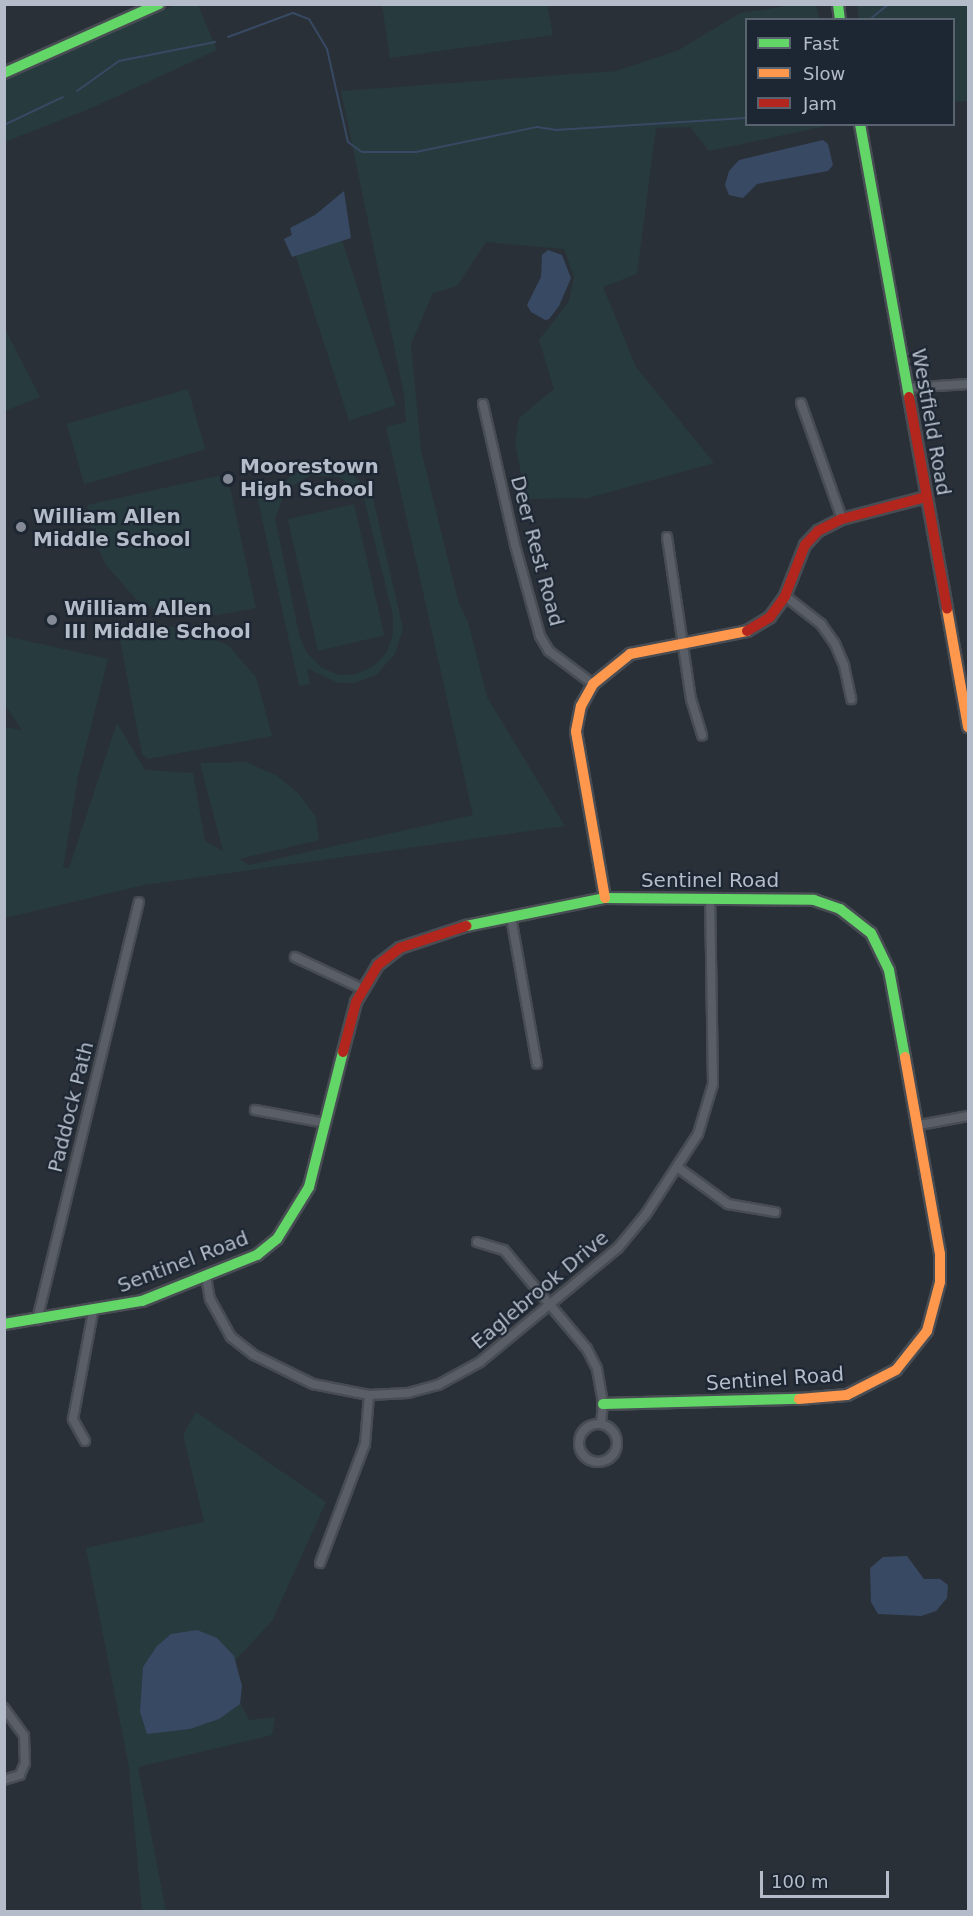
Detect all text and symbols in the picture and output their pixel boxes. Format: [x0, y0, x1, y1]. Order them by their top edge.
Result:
legend [745, 18, 955, 126]
text: Fast [803, 33, 839, 54]
text: Slow [803, 63, 845, 84]
text: Jam [803, 93, 837, 114]
street label: Westfield Road [906, 347, 956, 497]
place label: Moorestown High School [240, 455, 379, 502]
marker: Moorestown High School [221, 472, 235, 486]
street label: Deer Rest Road [505, 473, 569, 629]
place label: William Allen Middle School [33, 504, 191, 551]
marker: William Allen Middle School [14, 520, 28, 534]
place label: William Allen III Middle School [64, 596, 251, 643]
marker: William Allen III Middle School [45, 613, 59, 627]
street label: Sentinel Road [641, 868, 779, 892]
street label: Paddock Path [43, 1039, 99, 1175]
street label: Sentinel Road [114, 1226, 252, 1298]
street label: Eaglebrook Drive [467, 1226, 613, 1354]
street label: Sentinel Road [705, 1362, 845, 1396]
scale bar [763, 1859, 892, 1897]
text: 100 m [771, 1871, 829, 1892]

